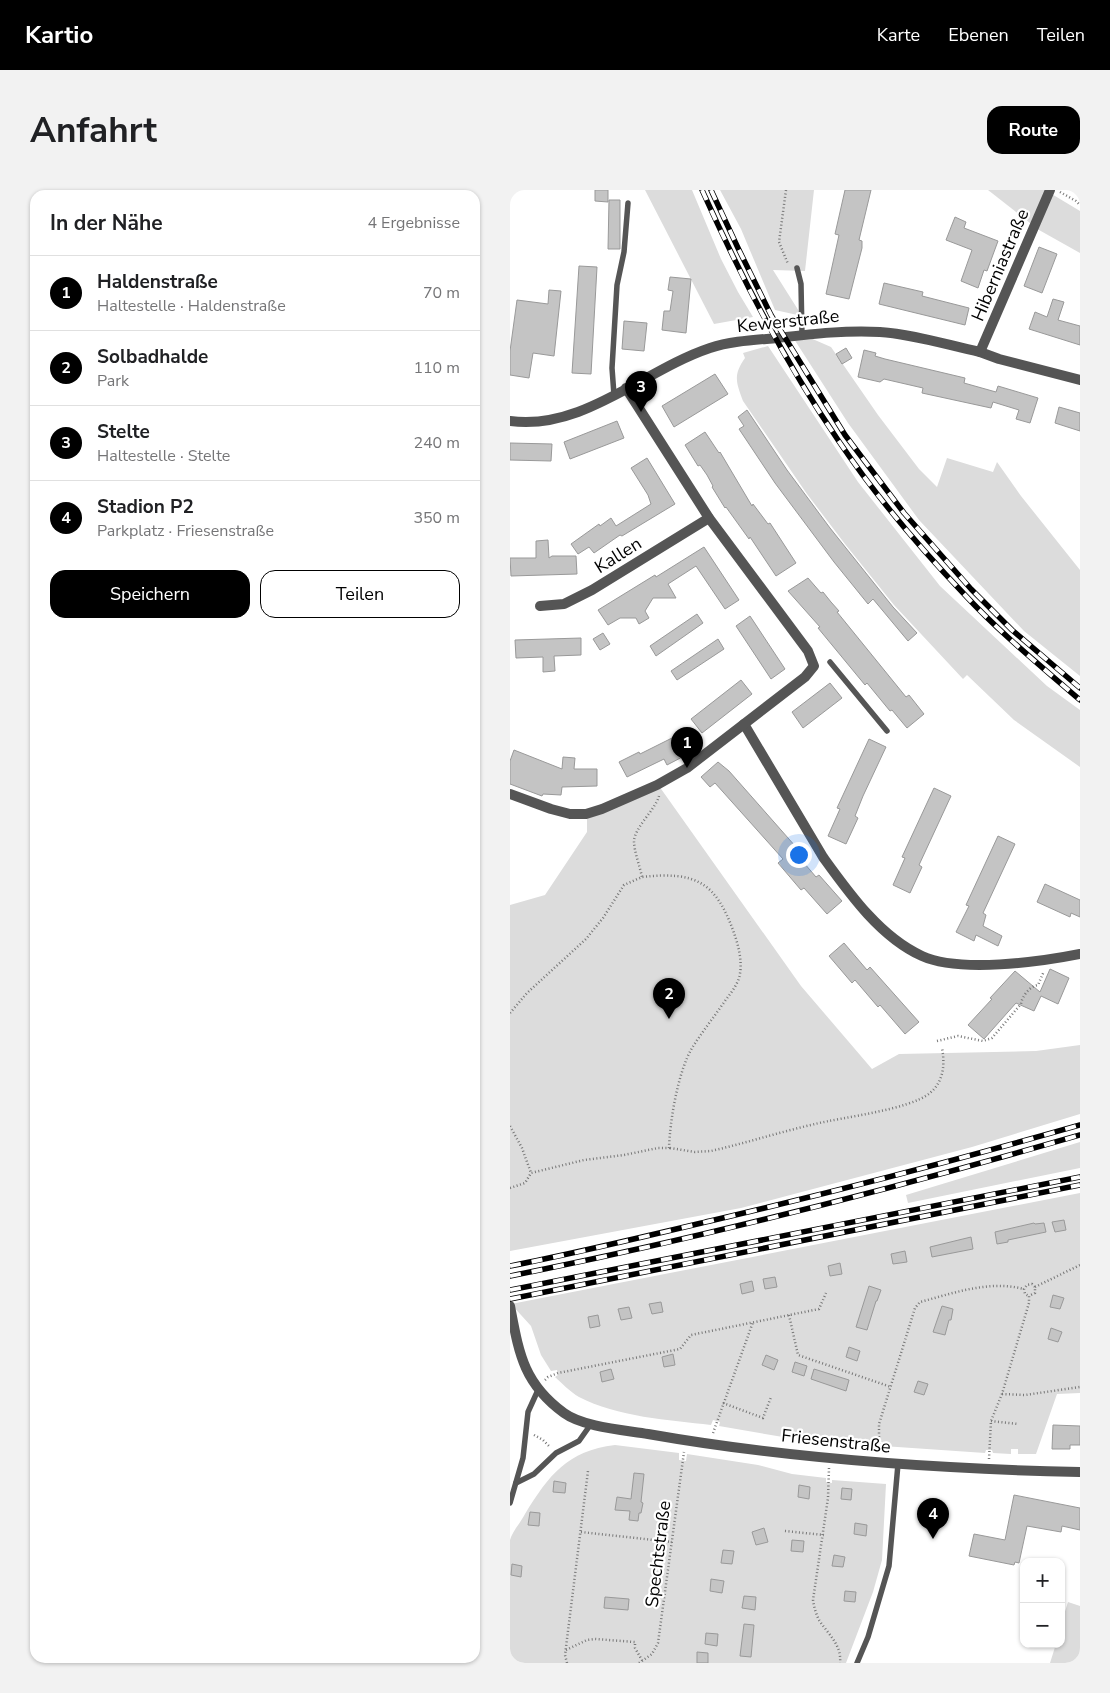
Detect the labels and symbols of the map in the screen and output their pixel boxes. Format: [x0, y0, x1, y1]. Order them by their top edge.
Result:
street label: Hiberniastraße [966, 205, 1034, 325]
street label: Kewerstraße [736, 304, 840, 338]
pin: 3 [625, 371, 657, 412]
street label: Kallen [590, 531, 646, 579]
pin: 1 [671, 727, 703, 768]
your location [786, 842, 812, 868]
pin: 2 [653, 978, 685, 1019]
street label: Friesenstraße [780, 1423, 892, 1459]
pin: 4 [917, 1498, 949, 1539]
street label: Spechtstraße [640, 1499, 676, 1609]

